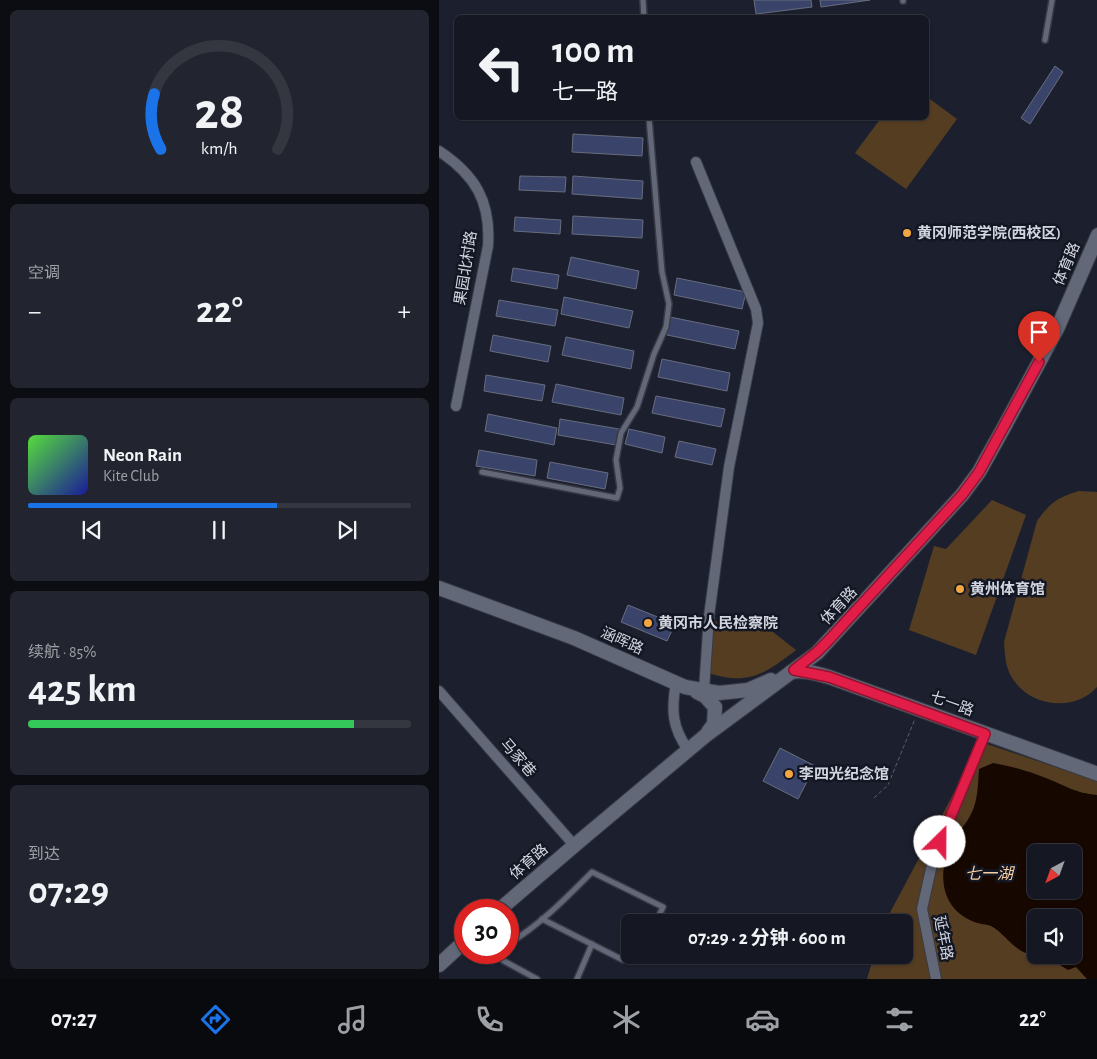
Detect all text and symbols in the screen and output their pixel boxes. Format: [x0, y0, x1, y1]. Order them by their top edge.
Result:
text: 100 m [552, 34, 635, 69]
icon: left [469, 35, 534, 100]
text: 七一路 [552, 81, 618, 103]
text: 28 [194, 86, 245, 138]
text: km/h [201, 140, 238, 158]
place label: 黄冈师范学院(西校区) [917, 224, 1061, 241]
marker: 黄冈师范学院(西校区) [901, 227, 913, 239]
street label: 果园北村路 [451, 229, 479, 306]
street label: 体育路 [1050, 240, 1083, 288]
text: 空调 [28, 265, 60, 281]
text: 22° [196, 292, 243, 330]
text: − [28, 298, 41, 326]
text: + [398, 298, 411, 326]
pin [1018, 311, 1060, 362]
icon: arrive [1025, 318, 1053, 346]
text: Neon Rain [103, 446, 182, 465]
text: Kite Club [103, 468, 159, 484]
icon: previous [78, 516, 106, 544]
icon: pause [205, 516, 233, 544]
icon: next [333, 516, 361, 544]
place label: 黄州体育馆 [970, 580, 1045, 597]
marker: 黄州体育馆 [954, 583, 966, 595]
street label: 体育路 [817, 584, 860, 628]
place label: 黄冈市人民检察院 [658, 614, 778, 631]
marker: 黄冈市人民检察院 [642, 617, 654, 629]
street label: 涵晖路 [598, 624, 646, 657]
text: 续航 · 85% [28, 644, 96, 660]
text: 425 km [28, 671, 137, 709]
street label: 七一路 [928, 688, 976, 719]
street label: 马家巷 [498, 735, 539, 780]
place label: 李四光纪念馆 [799, 766, 889, 782]
marker: 李四光纪念馆 [783, 768, 795, 780]
position arrow [913, 815, 965, 867]
street label: 体育路 [506, 841, 551, 882]
north arrow [1027, 844, 1081, 899]
map controls [1027, 844, 1082, 964]
text: 到达 [28, 846, 60, 862]
water label: 七一湖 [965, 865, 1016, 882]
text: 07:29 [28, 873, 109, 911]
speed limit sign: 30 [454, 899, 519, 964]
button: sound [1027, 909, 1082, 964]
street label: 延年路 [931, 914, 956, 962]
text: 07:29 · 2 分钟 · 600 m [688, 929, 846, 948]
icon: directions [198, 1002, 233, 1037]
icon: music [335, 1002, 370, 1037]
icon: phone [472, 1002, 507, 1037]
icon: climate [609, 1002, 644, 1037]
icon: car [745, 1002, 780, 1037]
icon: filters [882, 1002, 917, 1037]
text: 07:27 [51, 1008, 97, 1030]
text: 22° [1019, 1008, 1046, 1030]

